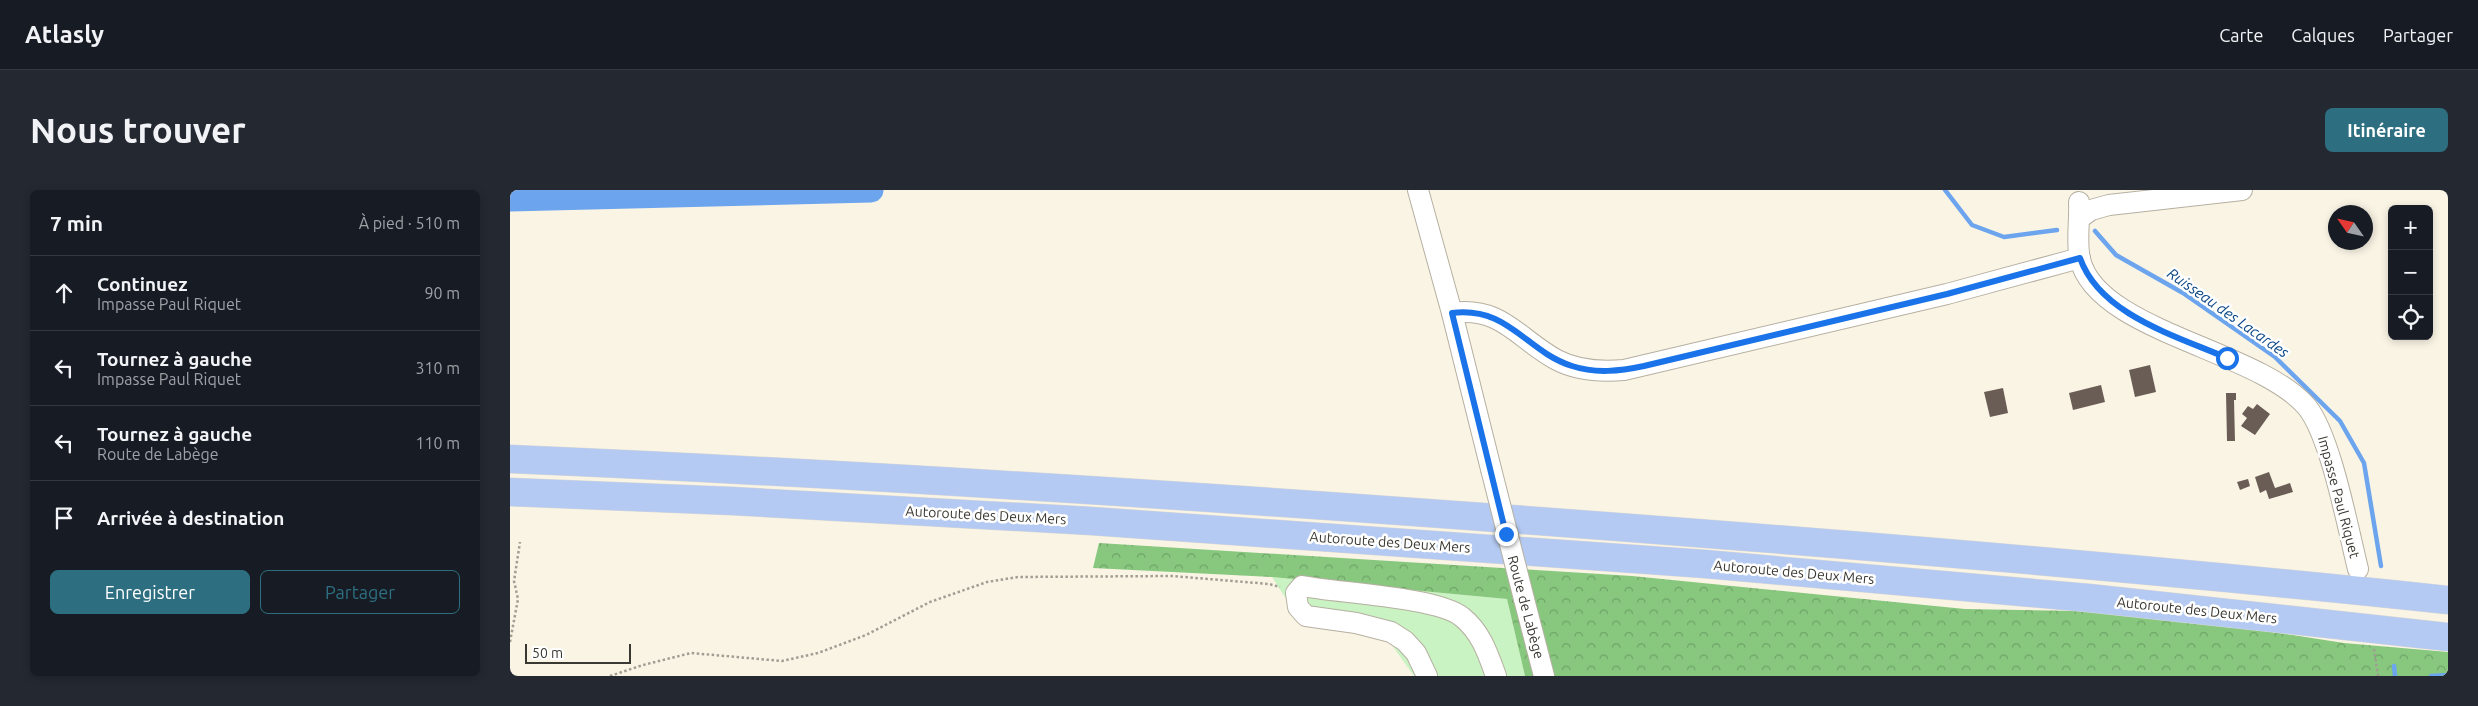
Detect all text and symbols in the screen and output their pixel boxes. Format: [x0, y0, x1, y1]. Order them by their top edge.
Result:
text: Atlasly [25, 21, 104, 48]
text: Carte [2219, 25, 2263, 45]
text: Calques [2291, 25, 2355, 45]
text: Partager [2383, 25, 2453, 45]
button: Itinéraire [2325, 108, 2448, 152]
text: Nous trouver [30, 110, 246, 150]
north arrow [2328, 205, 2373, 250]
map controls [2388, 205, 2433, 340]
button: + [2388, 205, 2433, 250]
text: 7 min [50, 211, 103, 235]
text: À pied · 510 m [359, 214, 460, 232]
button: − [2388, 250, 2433, 295]
water label: Ruisseau des Lacardes [2164, 264, 2293, 361]
text: Continuez [97, 273, 187, 295]
icon: ahead [50, 279, 78, 307]
text: 90 m [424, 284, 460, 302]
text: Impasse Paul Riquet [97, 295, 241, 313]
button: locate [2388, 295, 2433, 340]
route start [2216, 347, 2239, 370]
text: Tournez à gauche [97, 348, 252, 370]
icon: left [50, 354, 78, 382]
text: 310 m [415, 359, 460, 377]
text: Impasse Paul Riquet [97, 370, 241, 388]
text: Tournez à gauche [97, 423, 252, 445]
icon: left [50, 429, 78, 457]
text: 110 m [415, 434, 460, 452]
street label: Impasse Paul Riquet [2315, 434, 2363, 560]
text: Route de Labège [97, 445, 219, 463]
street label: Autoroute des Deux Mers [905, 503, 1067, 527]
icon: arrive [50, 504, 78, 532]
text: Arrivée à destination [97, 507, 284, 529]
route end [1495, 523, 1518, 546]
street label: Autoroute des Deux Mers [1309, 528, 1471, 556]
street label: Route de Labège [1504, 554, 1548, 660]
street label: Autoroute des Deux Mers [1713, 557, 1875, 587]
button: Enregistrer [50, 570, 250, 614]
button: Partager [260, 570, 460, 614]
street label: Autoroute des Deux Mers [2116, 594, 2278, 626]
scale bar [525, 641, 631, 664]
text: 50 m [532, 645, 563, 661]

